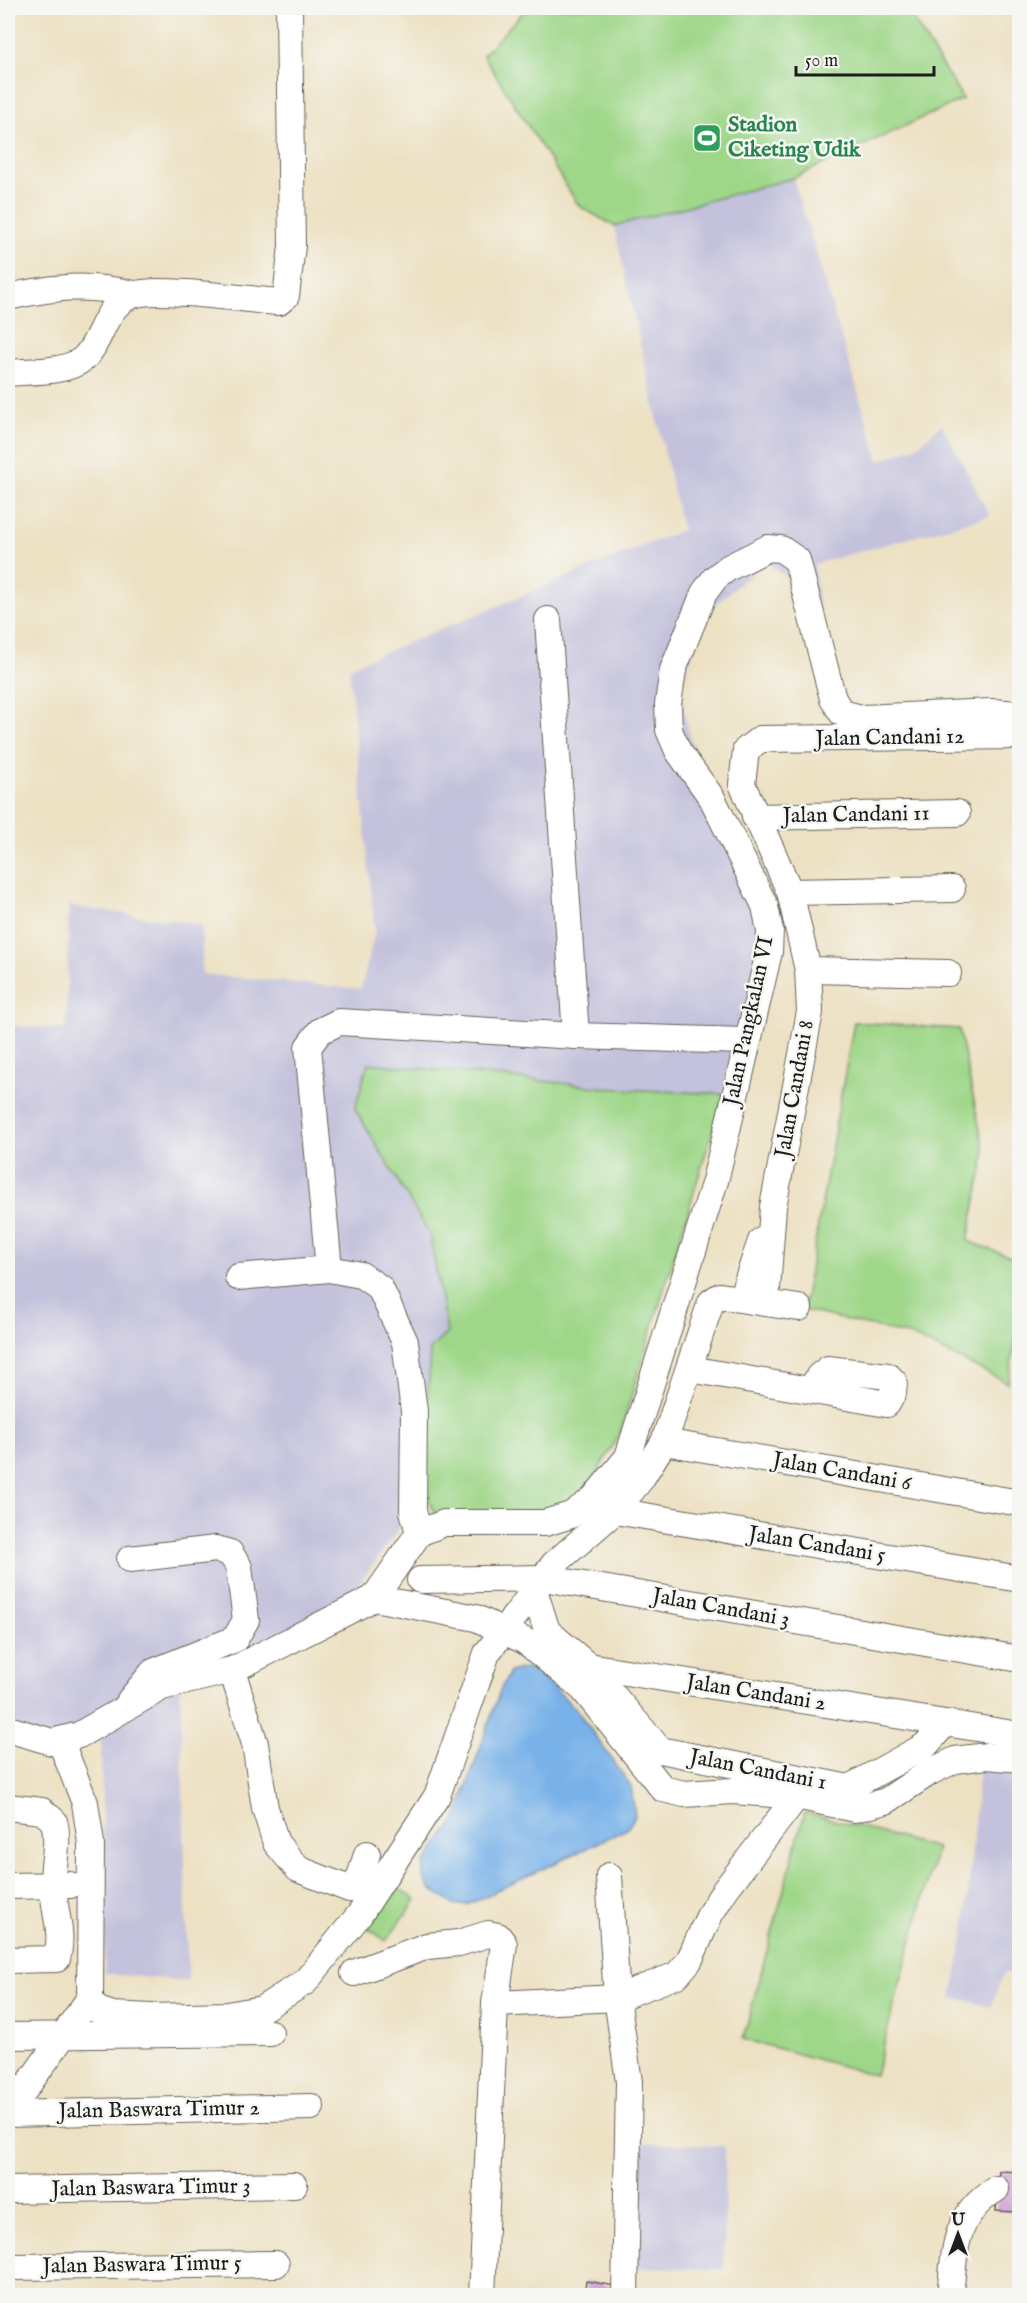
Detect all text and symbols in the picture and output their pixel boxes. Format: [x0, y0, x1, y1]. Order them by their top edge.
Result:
scale bar [796, 39, 934, 77]
text: 50 m [805, 50, 838, 73]
place label: Stadion Ciketing Udik [728, 111, 862, 164]
sports icon: Stadion Ciketing Udik [691, 122, 723, 154]
street label: Jalan Candani 12 [812, 723, 965, 753]
street label: Jalan Candani 11 [779, 800, 930, 830]
street label: Jalan Pangkalan VI [717, 934, 781, 1111]
street label: Jalan Candani 8 [769, 1018, 821, 1163]
street label: Jalan Candani 6 [768, 1446, 914, 1498]
street label: Jalan Candani 5 [743, 1520, 888, 1570]
street label: Jalan Candani 3 [647, 1582, 792, 1634]
street label: Jalan Candani 2 [681, 1668, 828, 1718]
street label: Jalan Candani 1 [684, 1742, 829, 1797]
street label: Jalan Baswara Timur 2 [55, 2094, 260, 2126]
street label: Jalan Baswara Timur 3 [48, 2172, 251, 2204]
north arrow [928, 2204, 988, 2264]
text: U [950, 2211, 965, 2231]
street label: Jalan Baswara Timur 5 [39, 2249, 242, 2281]

